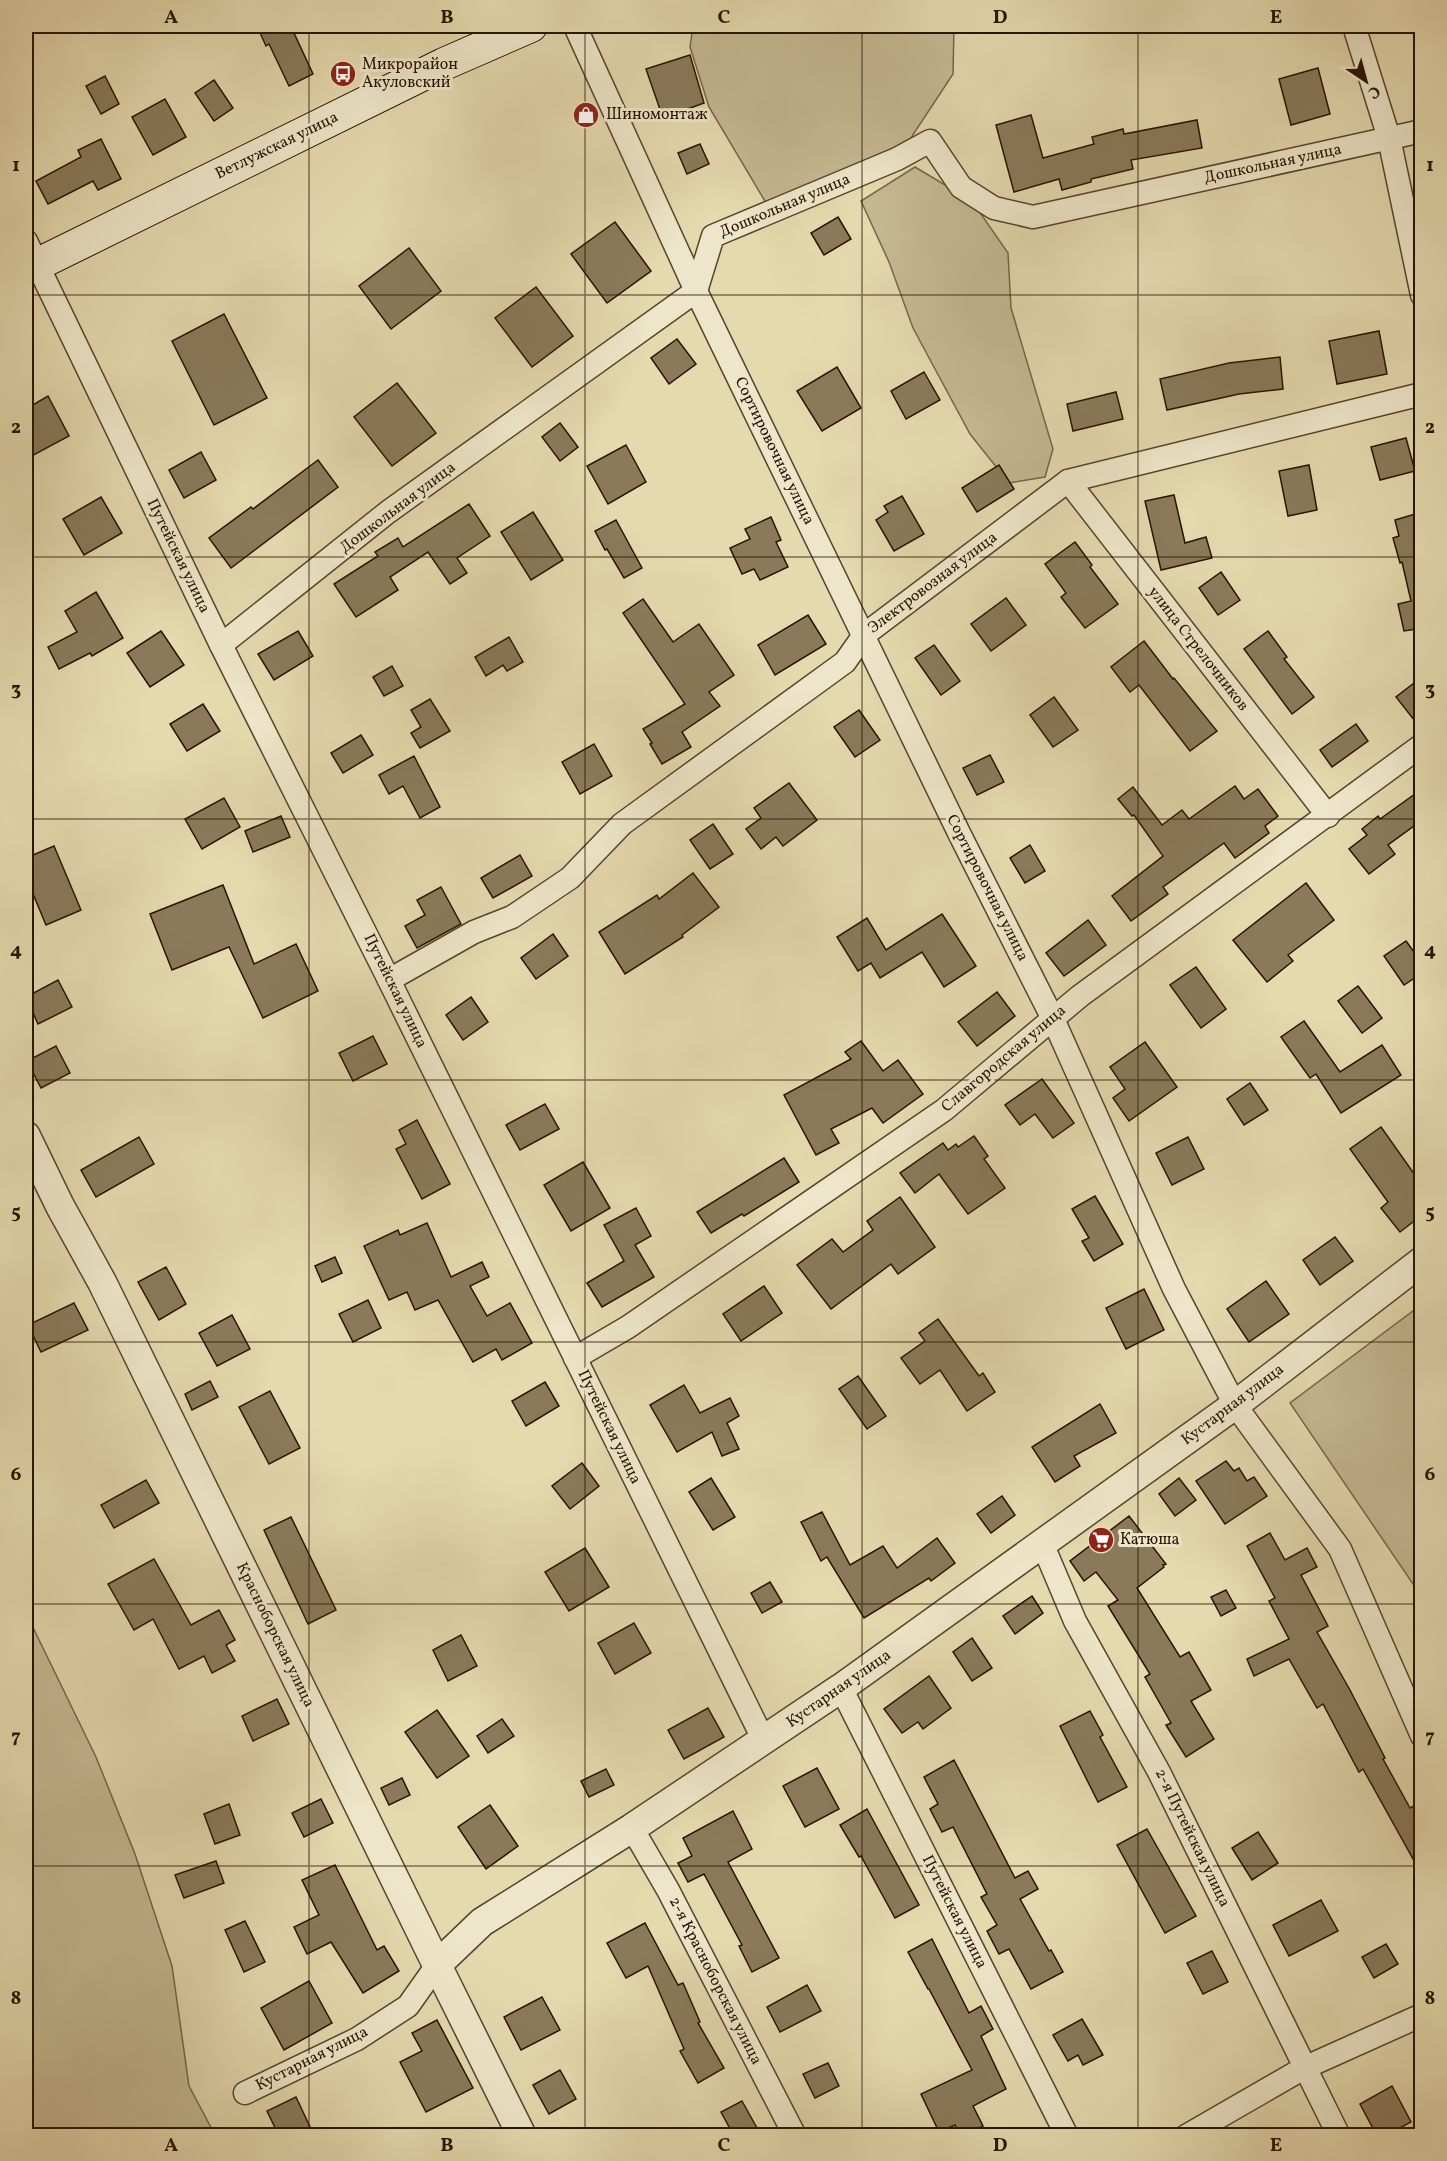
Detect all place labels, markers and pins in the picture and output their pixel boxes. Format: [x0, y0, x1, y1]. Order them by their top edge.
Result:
place label: Микрорайон Акуловский [362, 54, 458, 94]
bus stop icon: Микрорайон Акуловский [328, 59, 358, 89]
shop icon: Шиномонтаж [571, 100, 601, 130]
place label: Шиномонтаж [606, 104, 708, 126]
supermarket icon: Катюша [1086, 1525, 1116, 1555]
place label: Катюша [1120, 1529, 1180, 1551]

